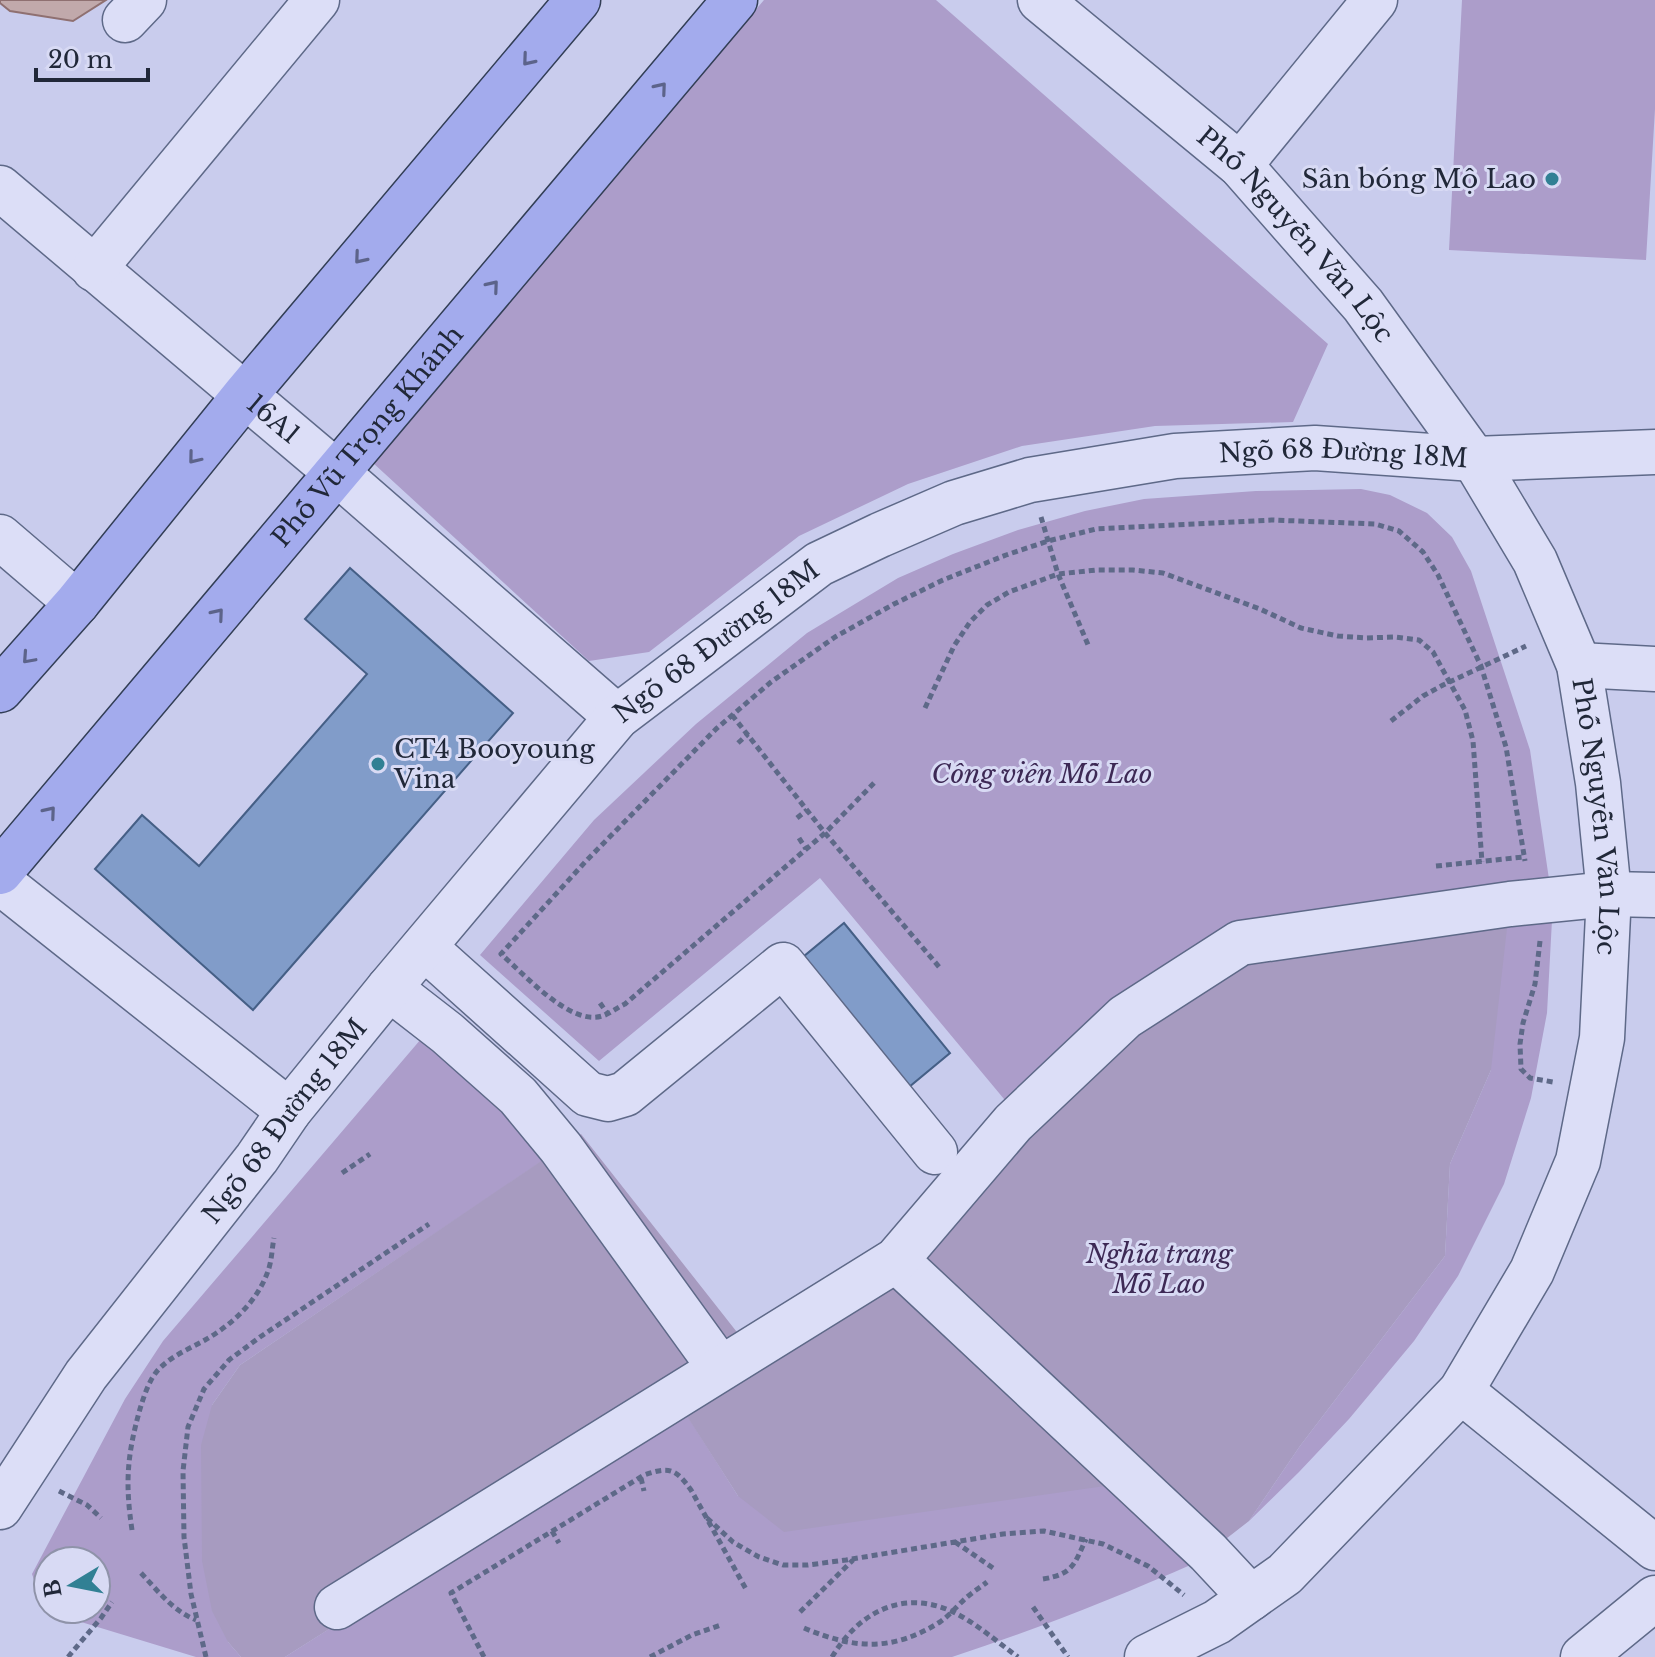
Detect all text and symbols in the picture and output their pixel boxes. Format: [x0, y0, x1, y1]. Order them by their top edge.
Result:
scale bar [36, 32, 148, 82]
text: 20 m [48, 45, 113, 74]
one-way arrow [523, 50, 538, 65]
one-way arrow [651, 82, 666, 97]
street label: Phố Nguyễn Văn Lộc [1191, 120, 1401, 348]
place label: Sân bóng Mộ Lao [1302, 163, 1536, 195]
marker: Sân bóng Mộ Lao [1543, 170, 1561, 188]
one-way arrow [355, 249, 370, 263]
one-way arrow [483, 281, 498, 296]
street label: Phố Vũ Trọng Khánh [265, 319, 470, 554]
street label: 16A1 [240, 388, 307, 451]
street label: Ngõ 68 Đường 18M [1218, 432, 1469, 475]
one-way arrow [189, 449, 204, 463]
street label: Ngõ 68 Đường 18M [607, 554, 826, 730]
one-way arrow [208, 608, 223, 623]
one-way arrow [24, 649, 38, 664]
street label: Phố Nguyễn Văn Lộc [1565, 676, 1625, 956]
place label: CT4 Booyoung Vina [393, 733, 595, 795]
marker: CT4 Booyoung Vina [369, 755, 387, 773]
park label: Công viên Mỗ Lao [932, 758, 1152, 790]
one-way arrow [40, 807, 55, 822]
street label: Ngõ 68 Đường 18M [196, 1012, 373, 1230]
park label: Nghĩa trang Mỗ Lao [1085, 1238, 1234, 1300]
north arrow [32, 1545, 112, 1625]
text: B [38, 1577, 68, 1599]

